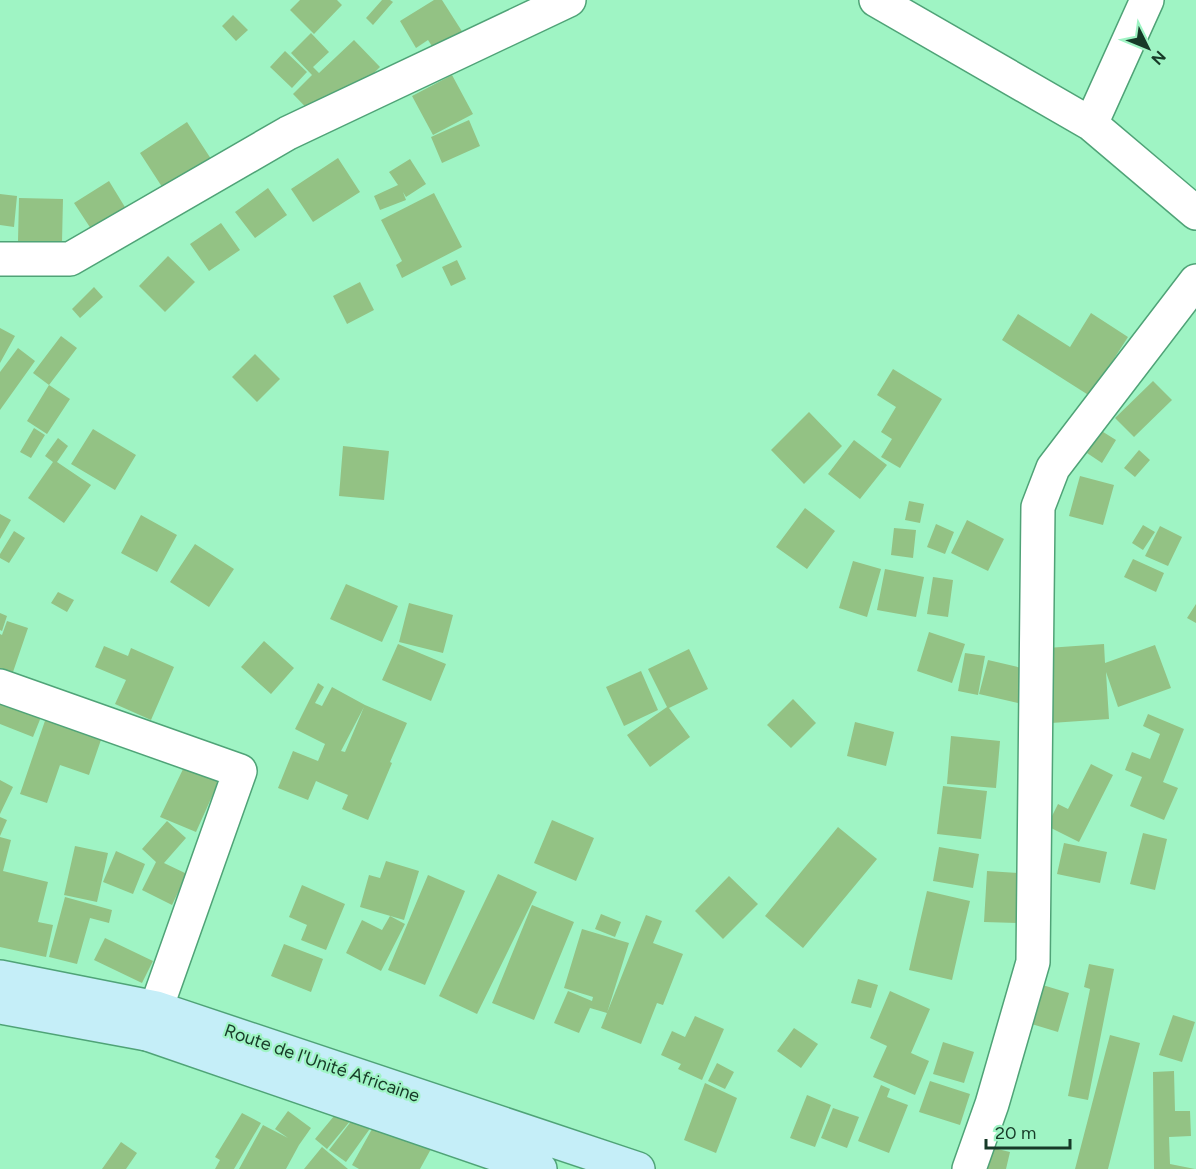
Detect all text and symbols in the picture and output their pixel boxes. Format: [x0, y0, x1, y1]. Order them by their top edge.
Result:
north arrow [1118, 18, 1178, 78]
text: N [1147, 47, 1170, 69]
street label: Route de l'Unité Africaine [221, 1019, 423, 1107]
scale bar [986, 1112, 1070, 1150]
text: 20 m [995, 1122, 1036, 1144]

